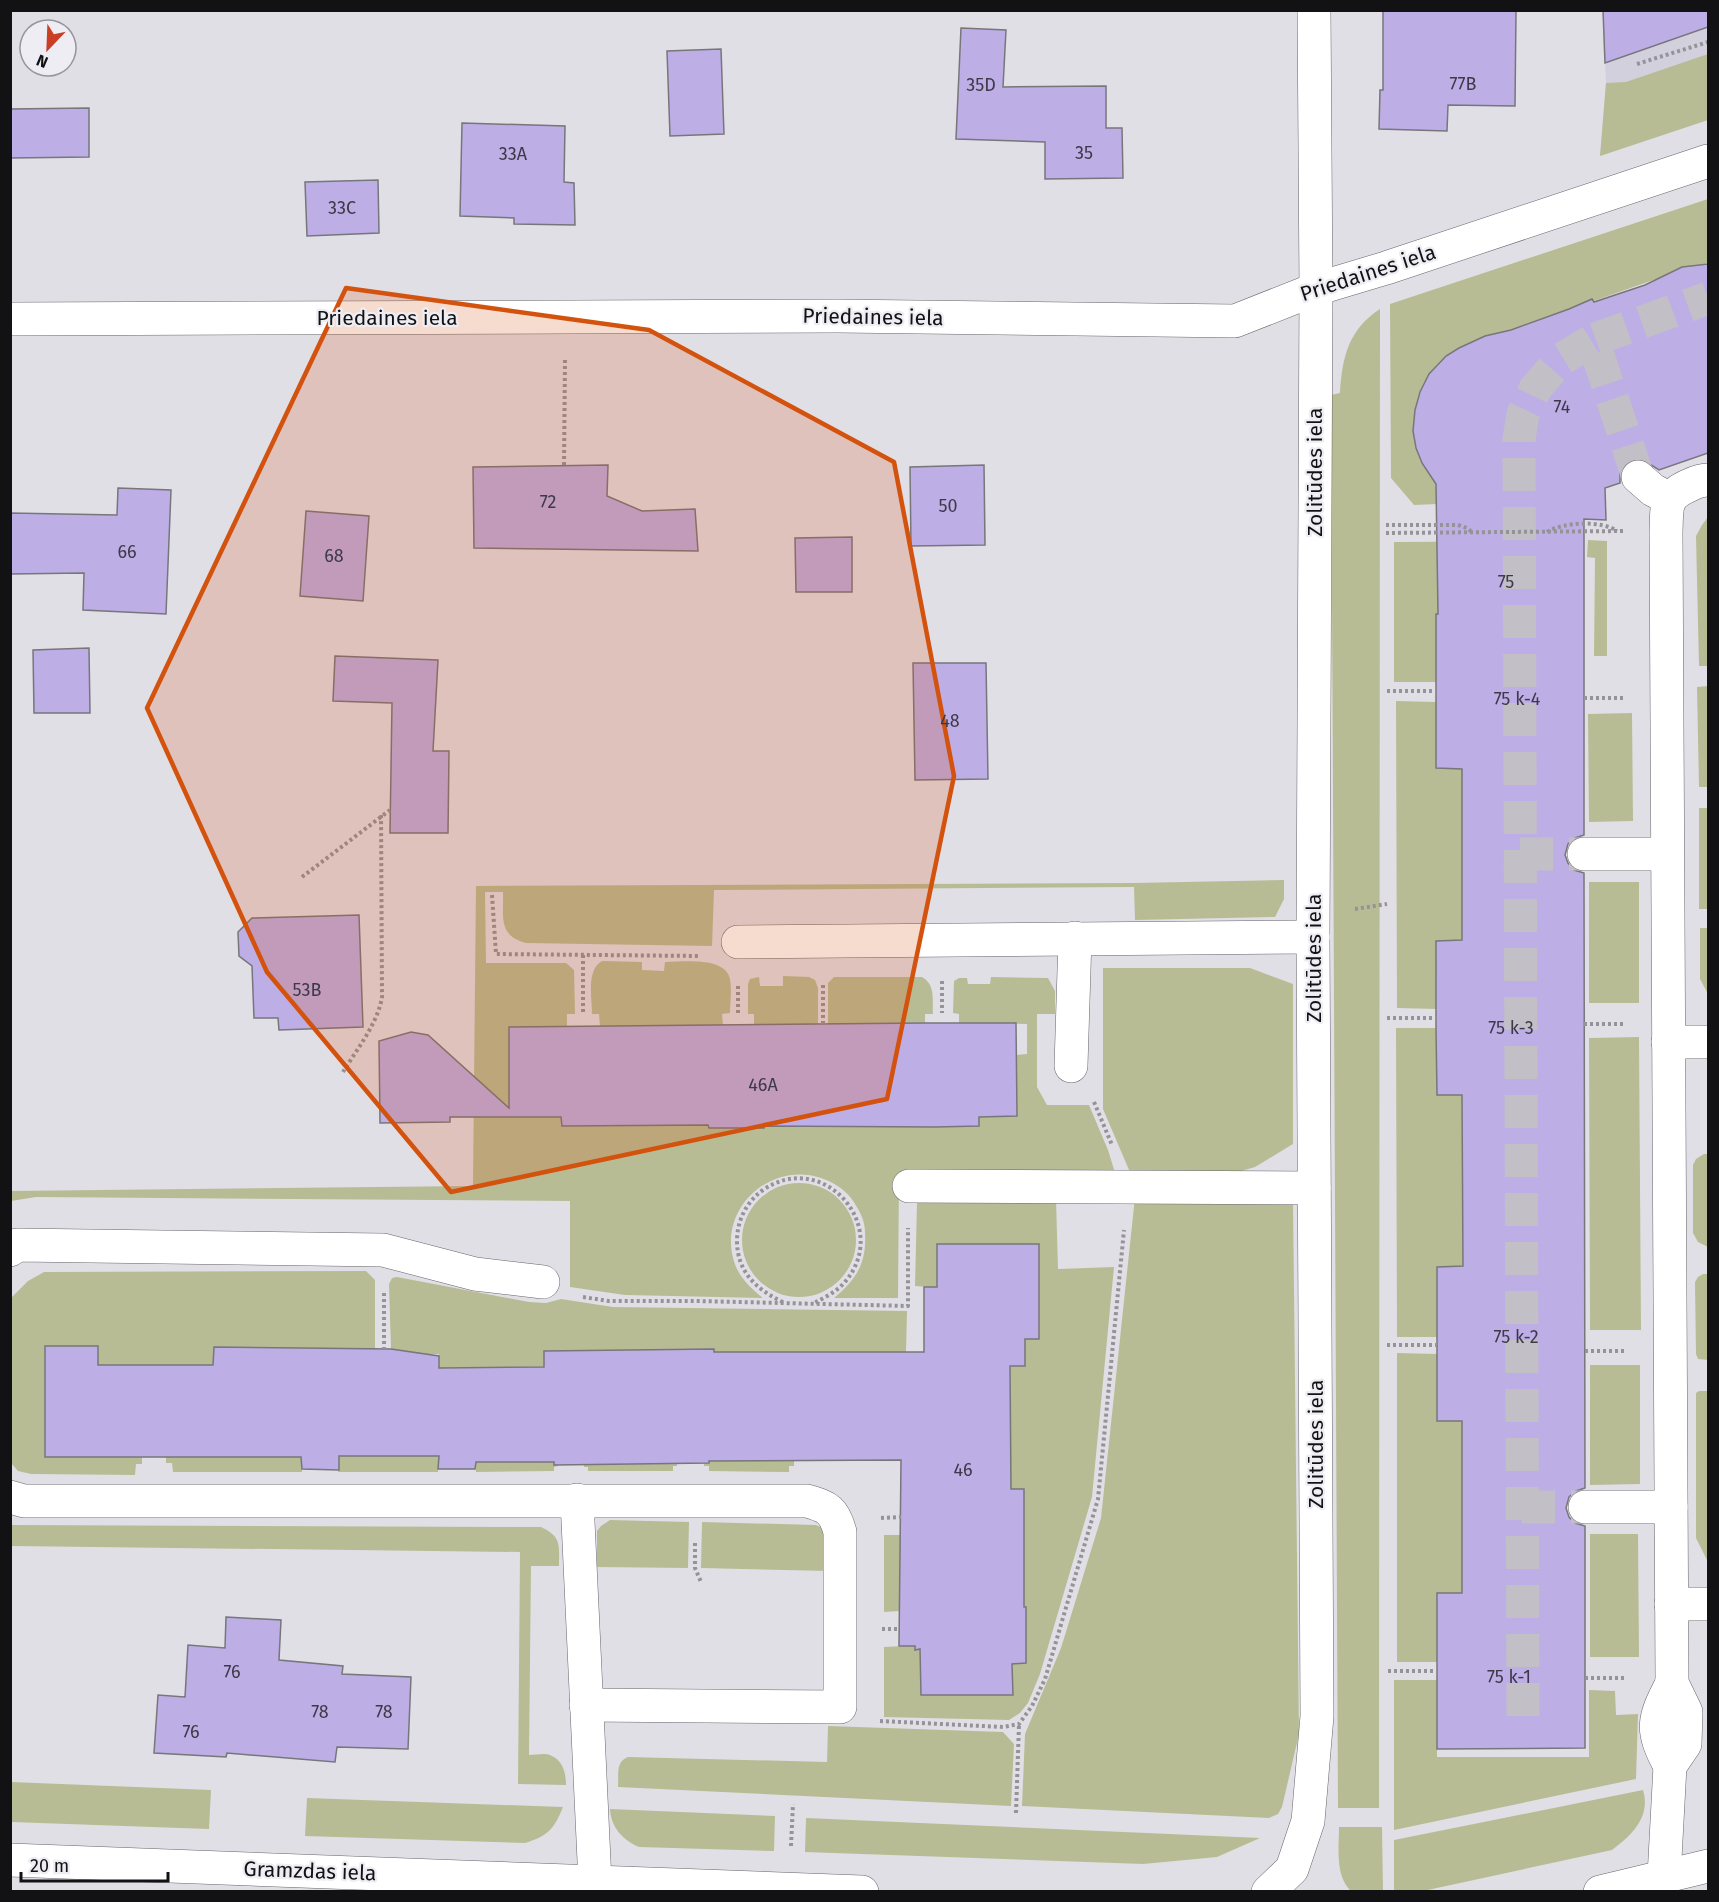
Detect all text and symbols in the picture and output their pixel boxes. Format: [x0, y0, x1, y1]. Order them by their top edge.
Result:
north arrow [18, 18, 78, 78]
text: N [34, 51, 51, 72]
house number: 77B [1450, 73, 1477, 95]
house number: 35D [966, 74, 996, 96]
house number: 35 [1075, 142, 1093, 164]
house number: 33A [499, 143, 528, 165]
house number: 33C [328, 197, 356, 219]
street label: Priedaines iela [1297, 239, 1439, 307]
street label: Priedaines iela [802, 303, 944, 331]
street label: Priedaines iela [316, 305, 458, 331]
house number: 74 [1554, 396, 1571, 418]
street label: Zolitūdes iela [1302, 408, 1328, 536]
house number: 72 [540, 491, 556, 513]
house number: 50 [938, 495, 958, 517]
house number: 66 [117, 541, 137, 563]
house number: 68 [324, 545, 344, 567]
house number: 75 [1498, 571, 1514, 593]
house number: 75 k-4 [1494, 688, 1541, 710]
house number: 48 [940, 710, 960, 732]
street label: Zolitūdes iela [1301, 894, 1327, 1022]
house number: 53B [293, 979, 321, 1001]
house number: 75 k-3 [1488, 1017, 1534, 1039]
house number: 46A [748, 1074, 778, 1096]
house number: 75 k-2 [1493, 1326, 1539, 1348]
street label: Zolitūdes iela [1303, 1380, 1329, 1508]
house number: 46 [953, 1459, 973, 1481]
house number: 76 [223, 1661, 241, 1683]
house number: 75 k-1 [1487, 1666, 1531, 1688]
house number: 78 [311, 1701, 329, 1723]
house number: 78 [375, 1701, 393, 1723]
house number: 76 [182, 1721, 200, 1743]
scale bar [21, 1845, 168, 1883]
text: 20 m [30, 1855, 69, 1877]
street label: Gramzdas iela [243, 1856, 377, 1886]

